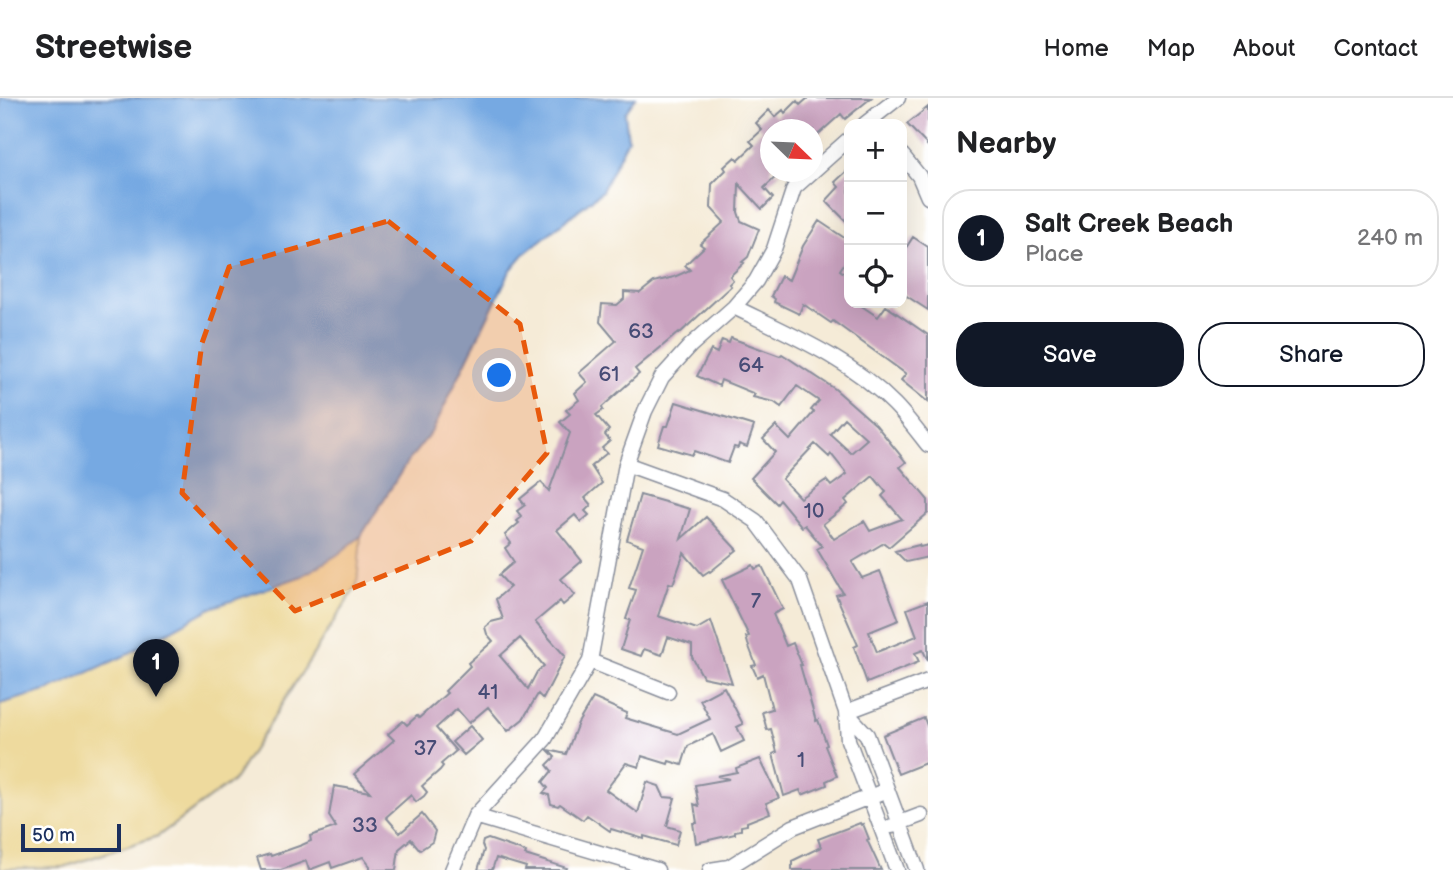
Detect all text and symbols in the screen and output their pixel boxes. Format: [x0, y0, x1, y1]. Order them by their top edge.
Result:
text: Streetwise [35, 28, 192, 68]
text: Home [1044, 34, 1109, 63]
text: Map [1147, 34, 1195, 63]
text: About [1233, 34, 1295, 63]
text: Contact [1333, 34, 1418, 63]
north arrow [760, 119, 823, 182]
map controls [844, 119, 907, 308]
button: + [844, 119, 907, 182]
text: Nearby [956, 126, 1056, 162]
button: − [844, 182, 907, 245]
text: Salt Creek Beach [1025, 209, 1233, 240]
text: 1 [976, 224, 986, 252]
text: 240 m [1357, 224, 1423, 252]
text: Place [1025, 240, 1083, 268]
button: locate [844, 245, 907, 308]
house number: 63 [628, 319, 654, 344]
button: Save [956, 322, 1184, 387]
button: Share [1198, 322, 1425, 387]
house number: 64 [738, 353, 764, 378]
your location [482, 358, 516, 392]
house number: 61 [599, 362, 619, 387]
house number: 10 [804, 499, 824, 524]
house number: 7 [751, 589, 762, 614]
pin: 1 [133, 639, 179, 697]
house number: 41 [478, 680, 498, 705]
house number: 37 [413, 736, 437, 761]
house number: 1 [797, 748, 805, 773]
house number: 33 [352, 813, 378, 838]
scale bar [21, 821, 121, 853]
text: 50 m [32, 824, 75, 847]

